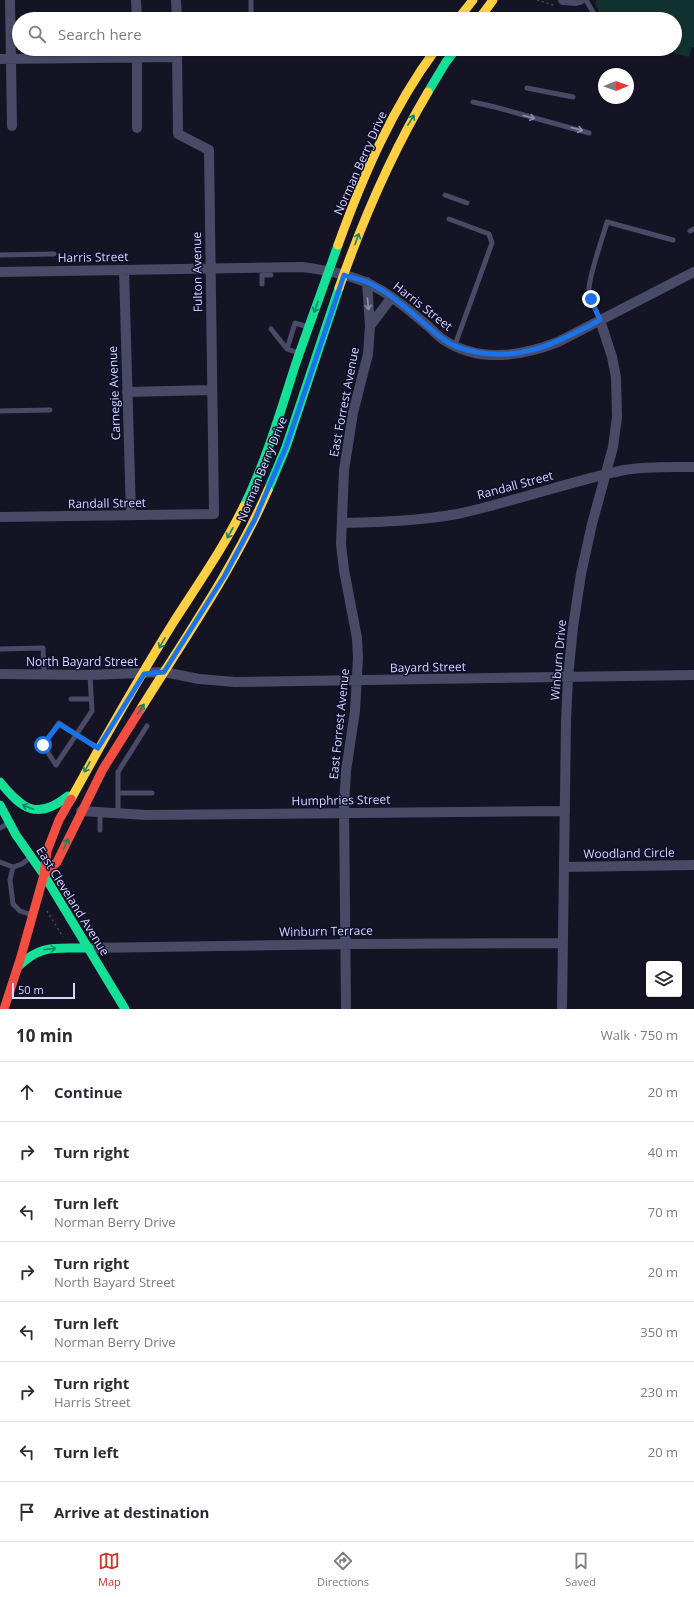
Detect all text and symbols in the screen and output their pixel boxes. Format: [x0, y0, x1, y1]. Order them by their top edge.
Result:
search box [12, 12, 682, 56]
icon: search [26, 23, 48, 45]
text: Search here [58, 24, 142, 44]
north arrow [598, 68, 634, 104]
street label: Norman Berry Drive [329, 108, 391, 218]
one-way arrow [523, 113, 536, 121]
one-way arrow [406, 115, 415, 126]
one-way arrow [570, 126, 583, 133]
street label: Fulton Avenue [188, 231, 206, 312]
one-way arrow [354, 233, 362, 245]
street label: Harris Street [57, 248, 129, 266]
street label: Harris Street [390, 278, 456, 334]
route end [582, 290, 600, 308]
one-way arrow [365, 297, 372, 310]
one-way arrow [311, 301, 319, 313]
street label: Carnegie Avenue [104, 345, 124, 440]
street label: East Forrest Avenue [325, 346, 363, 458]
street label: Norman Berry Drive [233, 414, 291, 524]
street label: Randall Street [475, 467, 555, 503]
street label: Randall Street [68, 494, 146, 512]
one-way arrow [226, 527, 234, 539]
street label: Winburn Drive [546, 619, 570, 701]
one-way arrow [157, 637, 165, 649]
street label: North Bayard Street [26, 653, 138, 670]
street label: Bayard Street [390, 658, 466, 676]
street label: East Forrest Avenue [325, 668, 353, 780]
one-way arrow [137, 703, 145, 715]
route start [34, 736, 52, 754]
one-way arrow [83, 761, 91, 773]
street label: Humphries Street [291, 791, 391, 809]
one-way arrow [23, 803, 35, 811]
one-way arrow [62, 838, 70, 850]
street label: East Cleveland Avenue [32, 843, 114, 959]
street label: Woodland Circle [583, 844, 675, 862]
street label: Winburn Terrace [279, 922, 373, 940]
one-way arrow [43, 945, 56, 953]
map controls [646, 961, 682, 997]
button: layers [646, 961, 682, 997]
scale bar [12, 981, 75, 1000]
text: 50 m [18, 982, 44, 997]
text: 10 min [16, 1024, 73, 1047]
text: Walk · 750 m [601, 1026, 678, 1044]
icon: ahead [16, 1081, 38, 1103]
text: Continue [54, 1082, 122, 1102]
text: 20 m [648, 1083, 678, 1101]
icon: right [16, 1141, 38, 1163]
text: Turn right [54, 1142, 129, 1162]
text: 40 m [648, 1143, 678, 1161]
text: Turn left [54, 1193, 119, 1213]
icon: left [16, 1201, 38, 1223]
text: 70 m [648, 1203, 678, 1221]
text: Norman Berry Drive [54, 1213, 176, 1231]
text: Turn right [54, 1253, 129, 1273]
icon: right [16, 1261, 38, 1283]
text: 20 m [648, 1263, 678, 1281]
text: North Bayard Street [54, 1273, 175, 1291]
text: Turn left [54, 1313, 119, 1333]
icon: left [16, 1321, 38, 1343]
text: 350 m [640, 1323, 678, 1341]
text: Norman Berry Drive [54, 1333, 176, 1351]
text: Turn right [54, 1373, 129, 1393]
icon: right [16, 1381, 38, 1403]
text: 230 m [640, 1383, 678, 1401]
text: Harris Street [54, 1393, 131, 1411]
icon: left [16, 1441, 38, 1463]
text: Turn left [54, 1442, 119, 1462]
text: 20 m [648, 1443, 678, 1461]
icon: arrive [16, 1501, 38, 1523]
text: Arrive at destination [54, 1502, 209, 1522]
tab: Map [98, 1550, 121, 1589]
tab: Directions [317, 1550, 369, 1589]
tab: Saved [565, 1550, 596, 1589]

